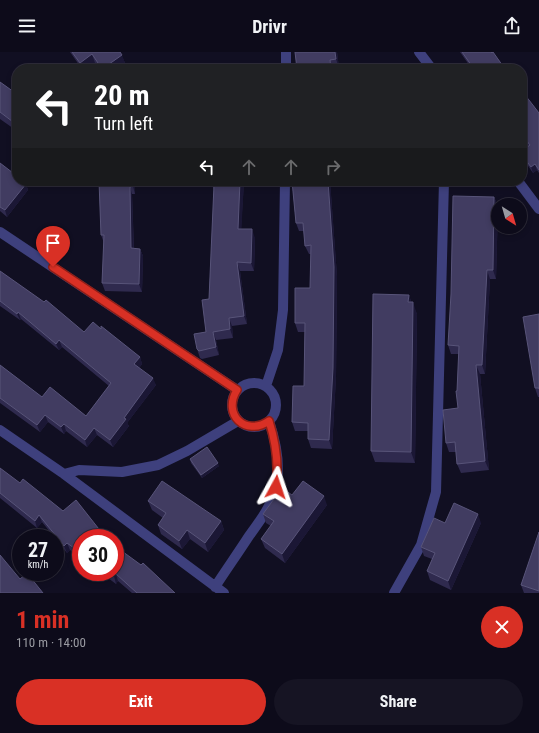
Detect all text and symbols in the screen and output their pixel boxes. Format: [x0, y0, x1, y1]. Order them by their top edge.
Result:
icon: menu [16, 15, 38, 37]
icon: share [501, 15, 523, 37]
text: Drivr [252, 16, 287, 37]
text: 20 m [94, 79, 150, 112]
icon: left [28, 80, 80, 132]
text: Turn left [94, 113, 153, 134]
icon: left [196, 156, 218, 178]
icon: ahead [238, 156, 260, 178]
icon: ahead [280, 156, 302, 178]
icon: right [322, 156, 344, 178]
north arrow [491, 198, 527, 234]
map controls [491, 198, 527, 234]
pin [36, 226, 70, 267]
icon: arrive [42, 232, 64, 254]
position arrow [255, 466, 297, 508]
speed limit sign: 30 [72, 529, 124, 581]
text: 27 [28, 538, 48, 562]
text: km/h [28, 559, 48, 570]
text: 1 min [16, 606, 69, 634]
button: close [481, 606, 523, 648]
text: 110 m · 14:00 [16, 635, 86, 650]
button: Exit [16, 679, 266, 725]
button: Share [274, 679, 523, 725]

